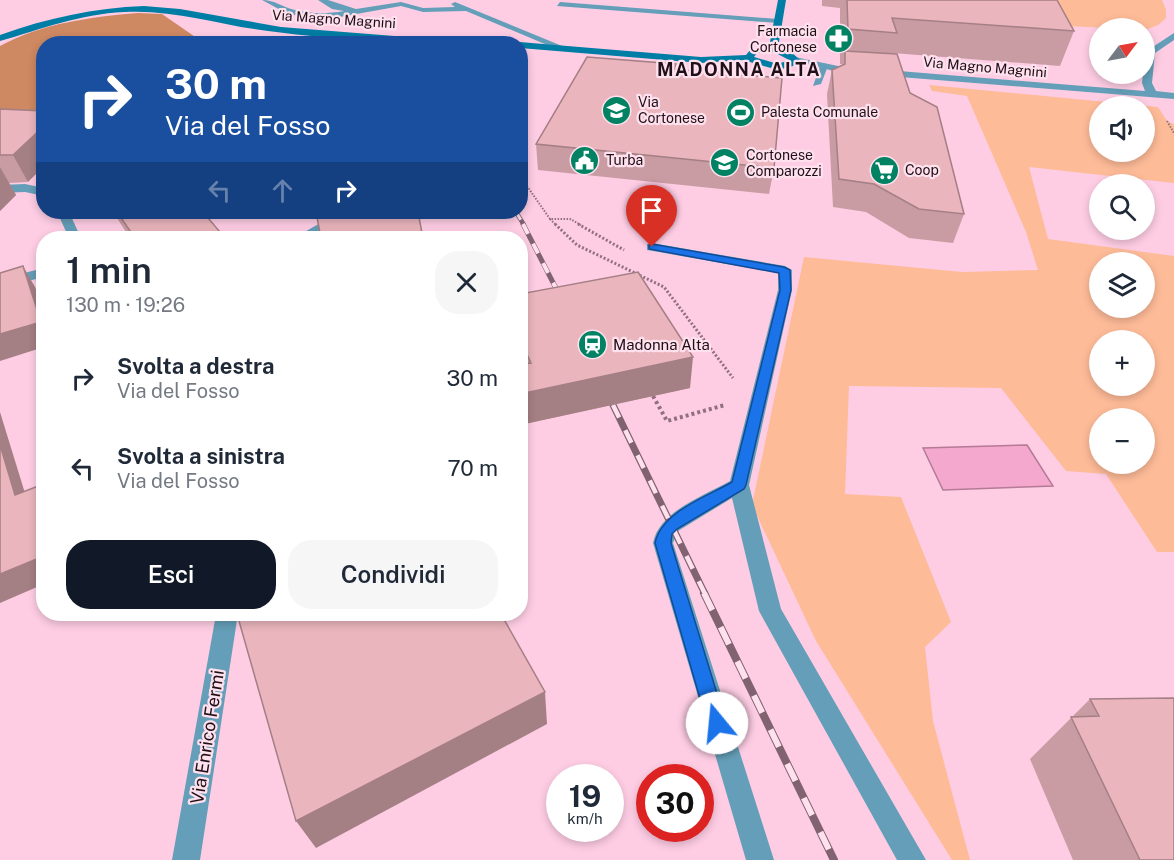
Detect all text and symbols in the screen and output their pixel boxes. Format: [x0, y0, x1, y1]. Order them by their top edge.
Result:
street label: Via Magno Magnini [272, 7, 396, 31]
north arrow [1089, 18, 1155, 84]
map controls [1089, 18, 1155, 474]
place label: Farmacia Cortonese [750, 23, 817, 55]
pharmacy icon: Farmacia Cortonese [822, 23, 854, 55]
street label: Via Magno Magnini [922, 54, 1048, 80]
text: 30 m [165, 59, 267, 108]
district label: MADONNA ALTA [657, 59, 821, 80]
icon: right [66, 60, 144, 138]
school or university icon: Via Cortonese [601, 94, 633, 126]
place label: Via Cortonese [638, 94, 705, 126]
sports icon: Palesta Comunale [724, 96, 756, 128]
button: sound [1089, 96, 1155, 162]
place label: Palesta Comunale [761, 104, 878, 120]
text: Via del Fosso [165, 109, 330, 141]
public building icon: Turba [569, 144, 601, 176]
school or university icon: Cortonese Comparozzi [709, 147, 741, 179]
place label: Cortonese Comparozzi [746, 147, 822, 179]
place label: Turba [606, 152, 643, 168]
supermarket icon: Coop [868, 154, 900, 186]
place label: Coop [905, 162, 939, 178]
icon: left [203, 174, 236, 207]
icon: ahead [266, 174, 299, 207]
icon: right [329, 174, 362, 207]
button: search [1089, 174, 1155, 240]
pin [626, 185, 677, 247]
icon: arrive [635, 194, 668, 227]
text: 1 min [66, 249, 152, 291]
button: close [435, 251, 498, 314]
button: layers [1089, 252, 1155, 318]
text: 130 m · 19:26 [66, 293, 185, 317]
station icon: Madonna Alta [576, 328, 608, 360]
button: + [1089, 330, 1155, 396]
place label: Madonna Alta [613, 336, 710, 353]
text: Svolta a destra [117, 353, 274, 379]
icon: right [66, 362, 99, 395]
text: 30 m [446, 365, 498, 391]
text: Via del Fosso [117, 379, 240, 403]
button: − [1089, 408, 1155, 474]
text: Svolta a sinistra [117, 443, 285, 469]
icon: left [66, 452, 99, 485]
text: 70 m [447, 455, 498, 481]
text: Via del Fosso [117, 469, 240, 493]
button: Esci [66, 540, 276, 609]
button: Condividi [288, 540, 498, 609]
street label: Via Enrico Fermi [186, 668, 228, 806]
position arrow [685, 691, 749, 755]
speed limit sign: 30 [636, 764, 714, 842]
text: 19 [569, 778, 601, 814]
text: km/h [567, 810, 603, 827]

